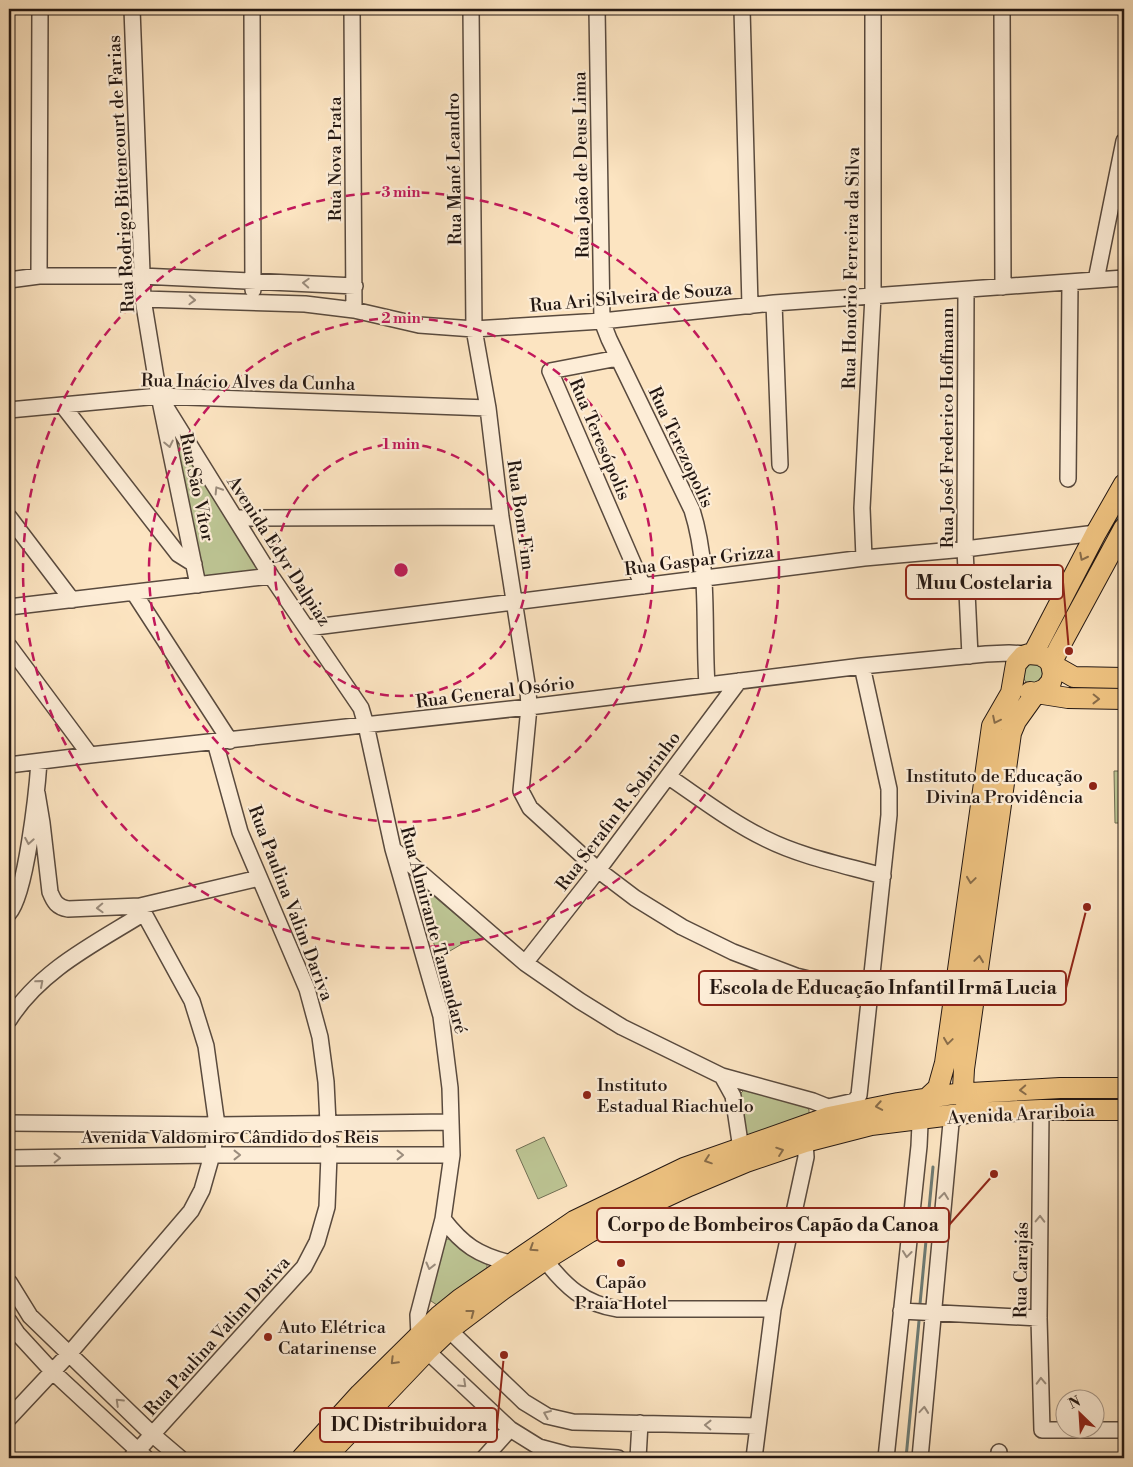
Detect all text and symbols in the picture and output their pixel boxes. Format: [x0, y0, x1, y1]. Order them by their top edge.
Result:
street label: Rua Rodrigo Bittencourt de Farias [103, 35, 140, 313]
street label: Rua João de Deus Lima [568, 70, 595, 259]
street label: Rua Mané Leandro [442, 92, 467, 246]
street label: Rua Nova Prata [324, 96, 347, 222]
street label: Rua Honório Ferreira da Silva [838, 146, 865, 389]
text: 3 min [381, 183, 421, 202]
street label: Rua Ari Silveira de Souza [529, 277, 734, 318]
one-way arrow [302, 278, 310, 289]
one-way arrow [188, 295, 196, 305]
street label: Rua José Frederico Hoffmann [936, 307, 959, 548]
text: 2 min [381, 309, 421, 328]
street label: Rua Inácio Alves da Cunha [141, 369, 356, 396]
street label: Rua Teresópolis [564, 375, 636, 504]
street label: Rua Terezopolis [642, 383, 719, 511]
street label: Rua São Vítor [174, 431, 219, 544]
text: 1 min [382, 435, 420, 454]
one-way arrow [163, 439, 174, 448]
street label: Rua Bom Fim [501, 458, 540, 572]
street label: Avenida Edyr Dalpiaz [221, 471, 336, 631]
one-way arrow [214, 487, 224, 496]
street label: Rua Gaspar Grizza [623, 540, 776, 581]
one-way arrow [1079, 551, 1089, 560]
centre of rings [392, 561, 410, 579]
callout: Muu Costelaria [906, 565, 1063, 599]
text: Muu Costelaria [916, 571, 1053, 595]
street label: Rua General Osório [414, 671, 576, 714]
one-way arrow [1093, 693, 1101, 704]
one-way arrow [991, 715, 1002, 724]
street label: Rua Serafin R. Sobrinho [551, 727, 686, 896]
place label: Instituto de Educação Divina Providência [906, 765, 1084, 809]
marker: Instituto de Educação Divina Providência [1087, 780, 1099, 792]
street label: Rua Paulina Valim Dariva [243, 802, 339, 1005]
street label: Rua Almirante Tamandaré [395, 824, 472, 1036]
one-way arrow [24, 837, 34, 846]
one-way arrow [966, 876, 976, 884]
one-way arrow [96, 902, 104, 913]
one-way arrow [974, 954, 984, 963]
callout: Escola de Educação Infantil Irmã Lucia [699, 971, 1066, 1005]
text: Escola de Educação Infantil Irmã Lucia [709, 976, 1057, 1000]
one-way arrow [35, 980, 44, 989]
one-way arrow [944, 1037, 954, 1045]
place label: Instituto Estadual Riachuelo [597, 1074, 754, 1118]
one-way arrow [1019, 1084, 1027, 1095]
marker: Instituto Estadual Riachuelo [581, 1089, 593, 1101]
street label: Avenida Arariboia [946, 1099, 1096, 1130]
one-way arrow [875, 1101, 884, 1111]
street label: Avenida Valdomiro Cândido dos Reis [80, 1126, 379, 1149]
one-way arrow [775, 1147, 783, 1157]
one-way arrow [234, 1150, 242, 1160]
one-way arrow [396, 1150, 404, 1160]
one-way arrow [54, 1153, 62, 1163]
one-way arrow [704, 1154, 712, 1164]
one-way arrow [938, 1191, 949, 1199]
callout: Corpo de Bombeiros Capão da Canoa [597, 1208, 949, 1242]
text: Corpo de Bombeiros Capão da Canoa [607, 1213, 940, 1237]
one-way arrow [1035, 1214, 1045, 1222]
street label: Rua Carajás [1009, 1221, 1034, 1318]
one-way arrow [530, 1242, 539, 1252]
one-way arrow [902, 1250, 913, 1258]
street label: Rua Paulina Valim Dariva [139, 1251, 296, 1421]
marker: Capão Praia Hotel [615, 1257, 627, 1269]
one-way arrow [426, 1261, 436, 1269]
place label: Capão Praia Hotel [575, 1271, 668, 1315]
one-way arrow [465, 1311, 474, 1319]
place label: Auto Elétrica Catarinense [277, 1316, 387, 1360]
marker: Auto Elétrica Catarinense [262, 1331, 274, 1343]
one-way arrow [390, 1355, 399, 1364]
one-way arrow [1035, 1377, 1046, 1385]
one-way arrow [457, 1378, 466, 1387]
north arrow [1056, 1390, 1106, 1440]
text: N [1066, 1393, 1084, 1414]
one-way arrow [115, 1399, 124, 1408]
one-way arrow [918, 1405, 929, 1413]
callout: DC Distribuidora [320, 1408, 497, 1442]
one-way arrow [543, 1410, 552, 1421]
text: DC Distribuidora [331, 1413, 488, 1437]
one-way arrow [704, 1420, 712, 1430]

